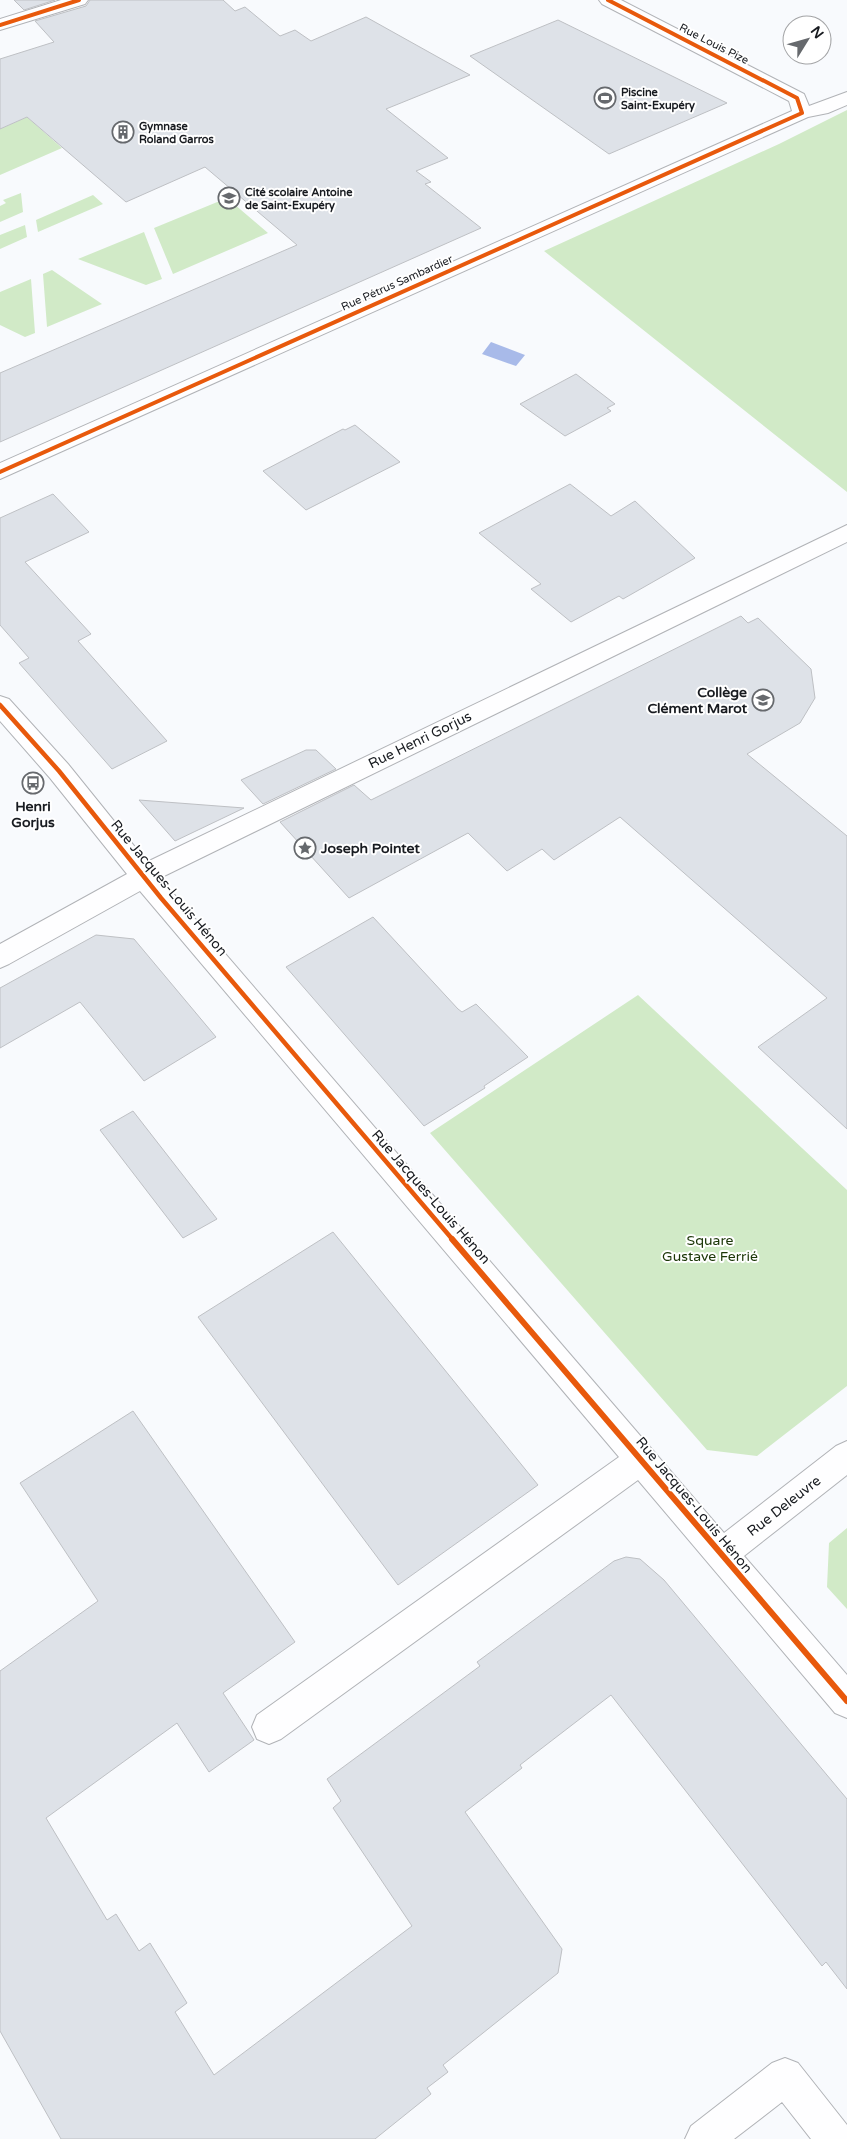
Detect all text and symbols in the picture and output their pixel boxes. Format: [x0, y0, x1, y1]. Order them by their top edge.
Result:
north arrow [782, 15, 832, 65]
street label: Rue Louis Pize [677, 21, 751, 67]
text: N [807, 23, 827, 42]
sports icon: Piscine Saint-Exupéry [593, 86, 617, 110]
place label: Piscine Saint-Exupéry [621, 86, 695, 113]
building icon: Gymnase Roland Garros [111, 120, 135, 144]
place label: Gymnase Roland Garros [139, 120, 214, 146]
school or university icon: Cité scolaire Antoine de Saint-Exupéry [217, 186, 241, 210]
place label: Cité scolaire Antoine de Saint-Exupéry [245, 186, 353, 213]
street label: Rue Pétrus Sambardier [339, 252, 455, 313]
place label: Collège Clément Marot [647, 684, 748, 717]
school or university icon: Collège Clément Marot [751, 688, 775, 712]
street label: Rue Henri Gorjus [366, 708, 475, 772]
bus stop icon: Henri Gorjus [21, 771, 45, 795]
place label: Henri Gorjus [11, 798, 55, 831]
street label: Rue Jacques-Louis Hénon [107, 817, 231, 959]
place icon: Joseph Pointet [293, 836, 317, 860]
place label: Joseph Pointet [320, 840, 420, 857]
street label: Rue Jacques-Louis Hénon [368, 1126, 494, 1268]
park label: Square Gustave Ferrié [662, 1232, 758, 1265]
street label: Rue Jacques-Louis Hénon [632, 1434, 756, 1576]
street label: Rue Deleuvre [744, 1472, 824, 1540]

